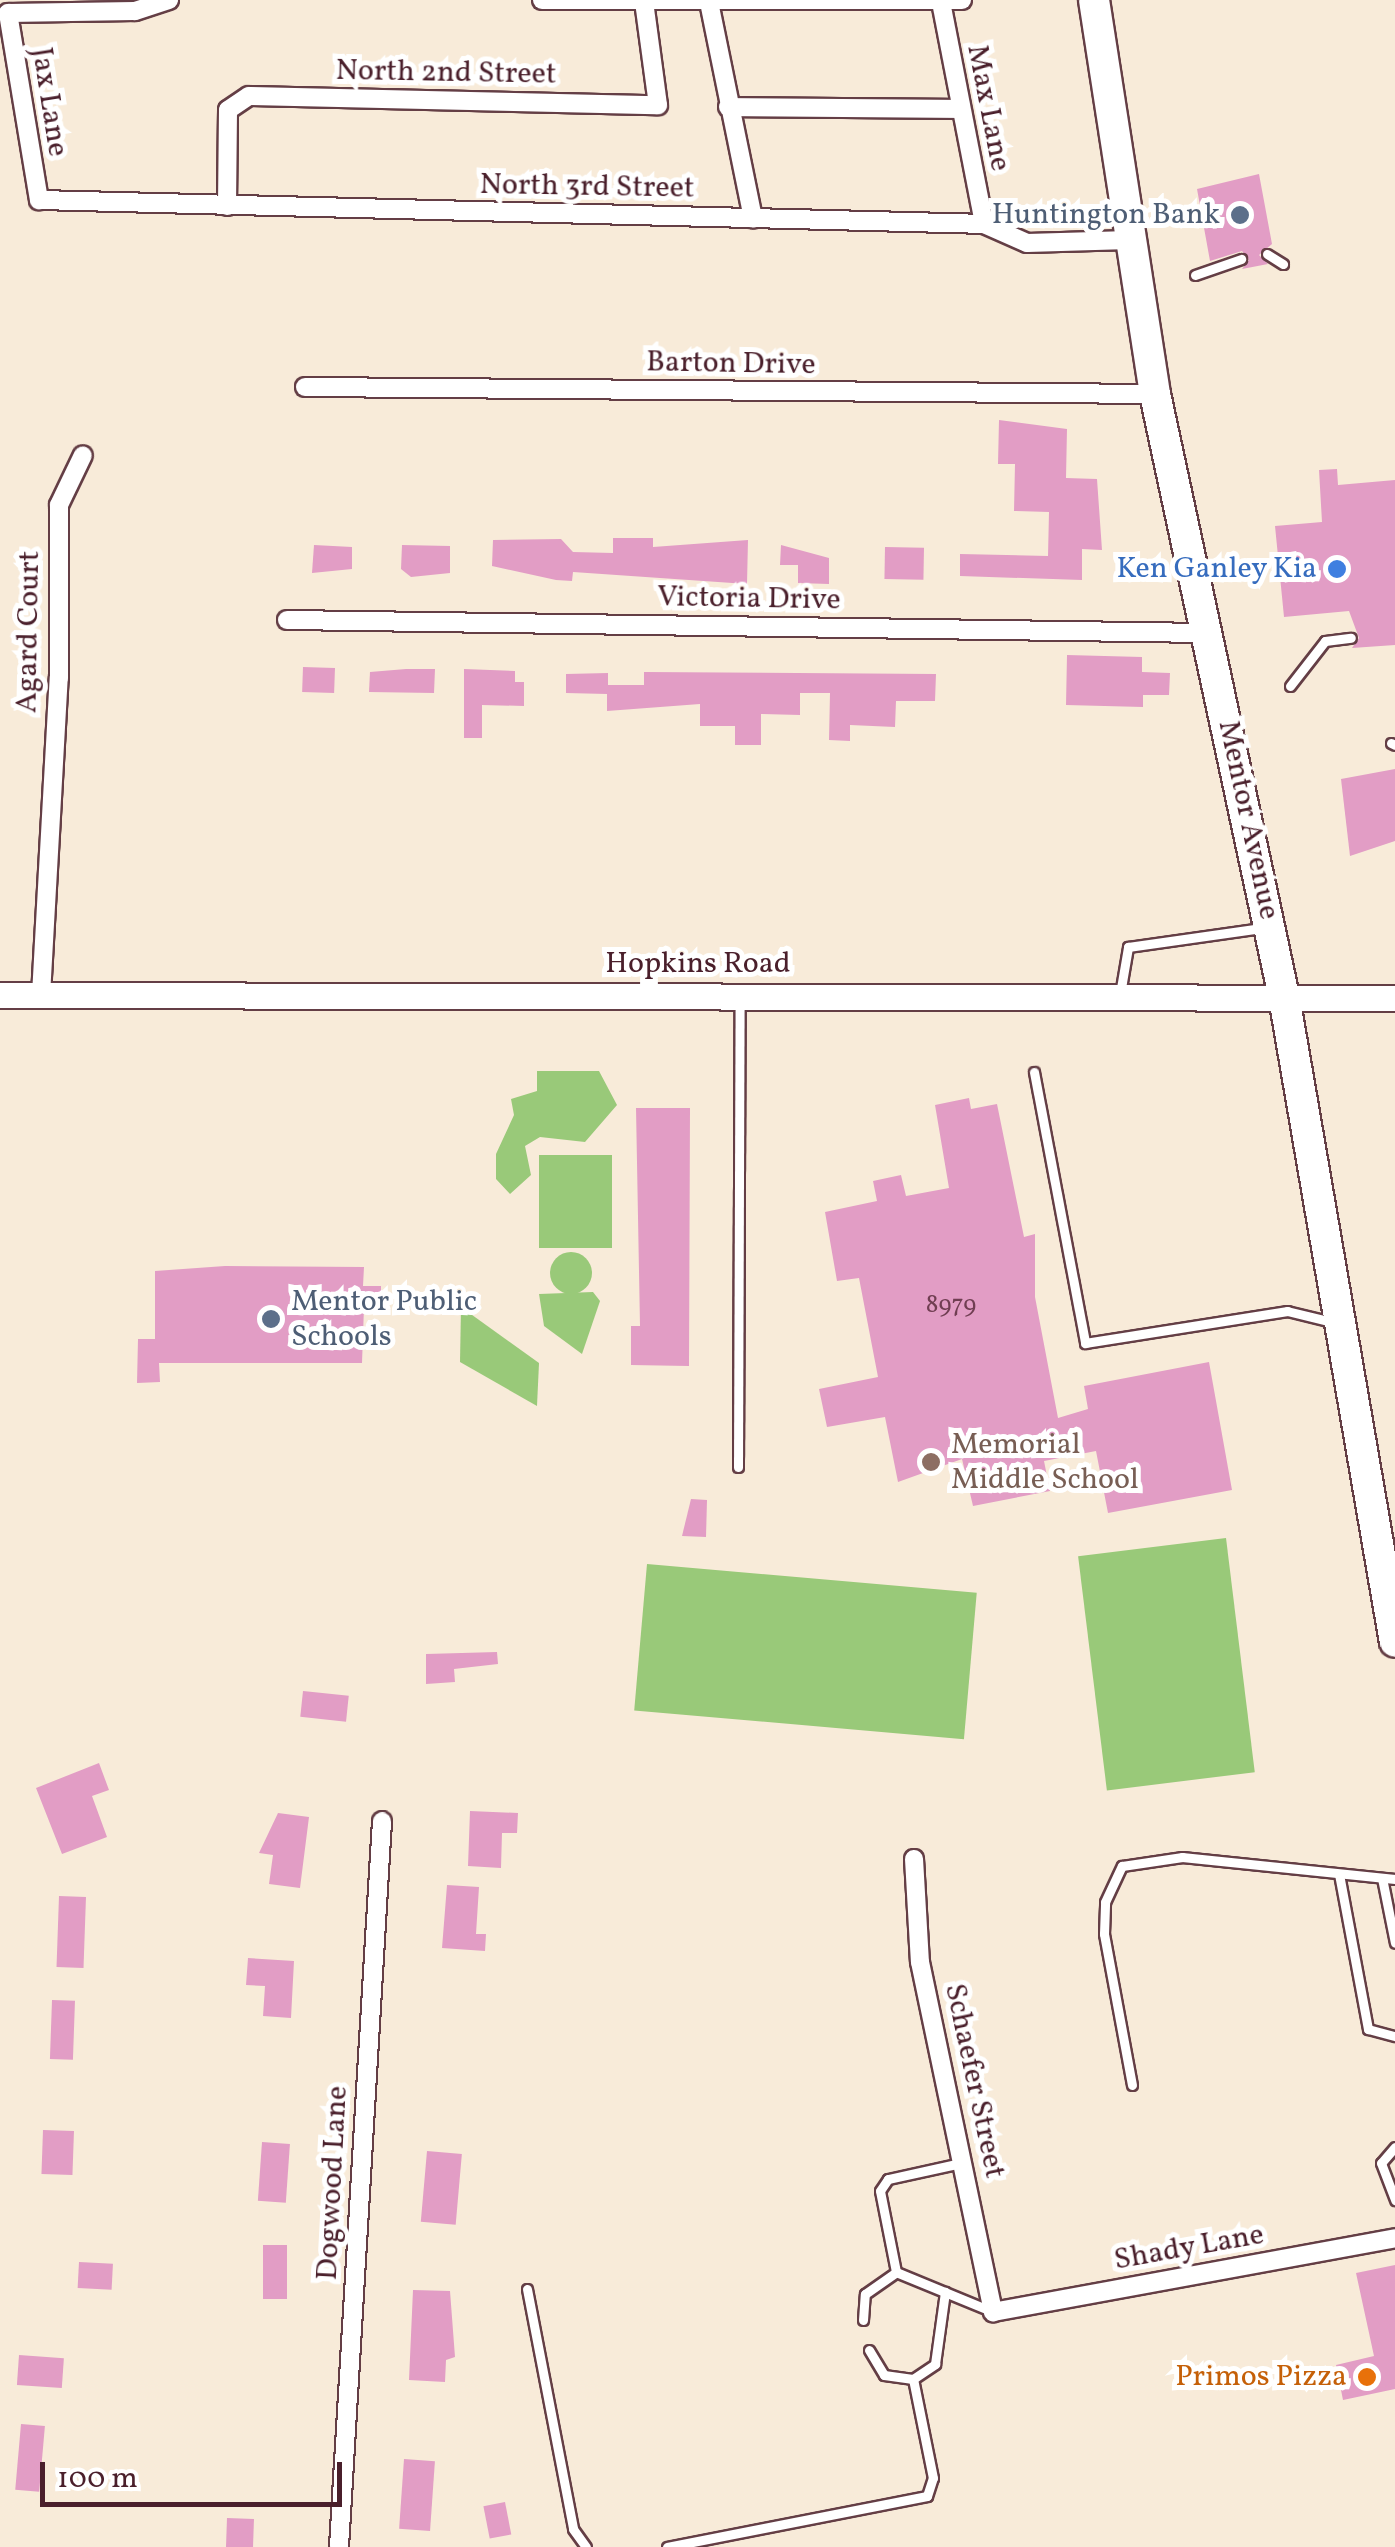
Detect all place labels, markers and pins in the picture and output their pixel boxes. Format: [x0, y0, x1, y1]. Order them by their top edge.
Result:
place label: Huntington Bank [992, 197, 1220, 233]
marker: Huntington Bank [1229, 204, 1251, 226]
place label: Ken Ganley Kia [1116, 551, 1317, 587]
marker: Ken Ganley Kia [1326, 558, 1348, 580]
place label: Mentor Public Schools [291, 1284, 477, 1354]
marker: Mentor Public Schools [260, 1308, 282, 1330]
place label: Memorial Middle School [951, 1427, 1139, 1498]
marker: Memorial Middle School [920, 1451, 942, 1473]
place label: Primos Pizza [1175, 2359, 1347, 2395]
marker: Primos Pizza [1356, 2366, 1378, 2388]

